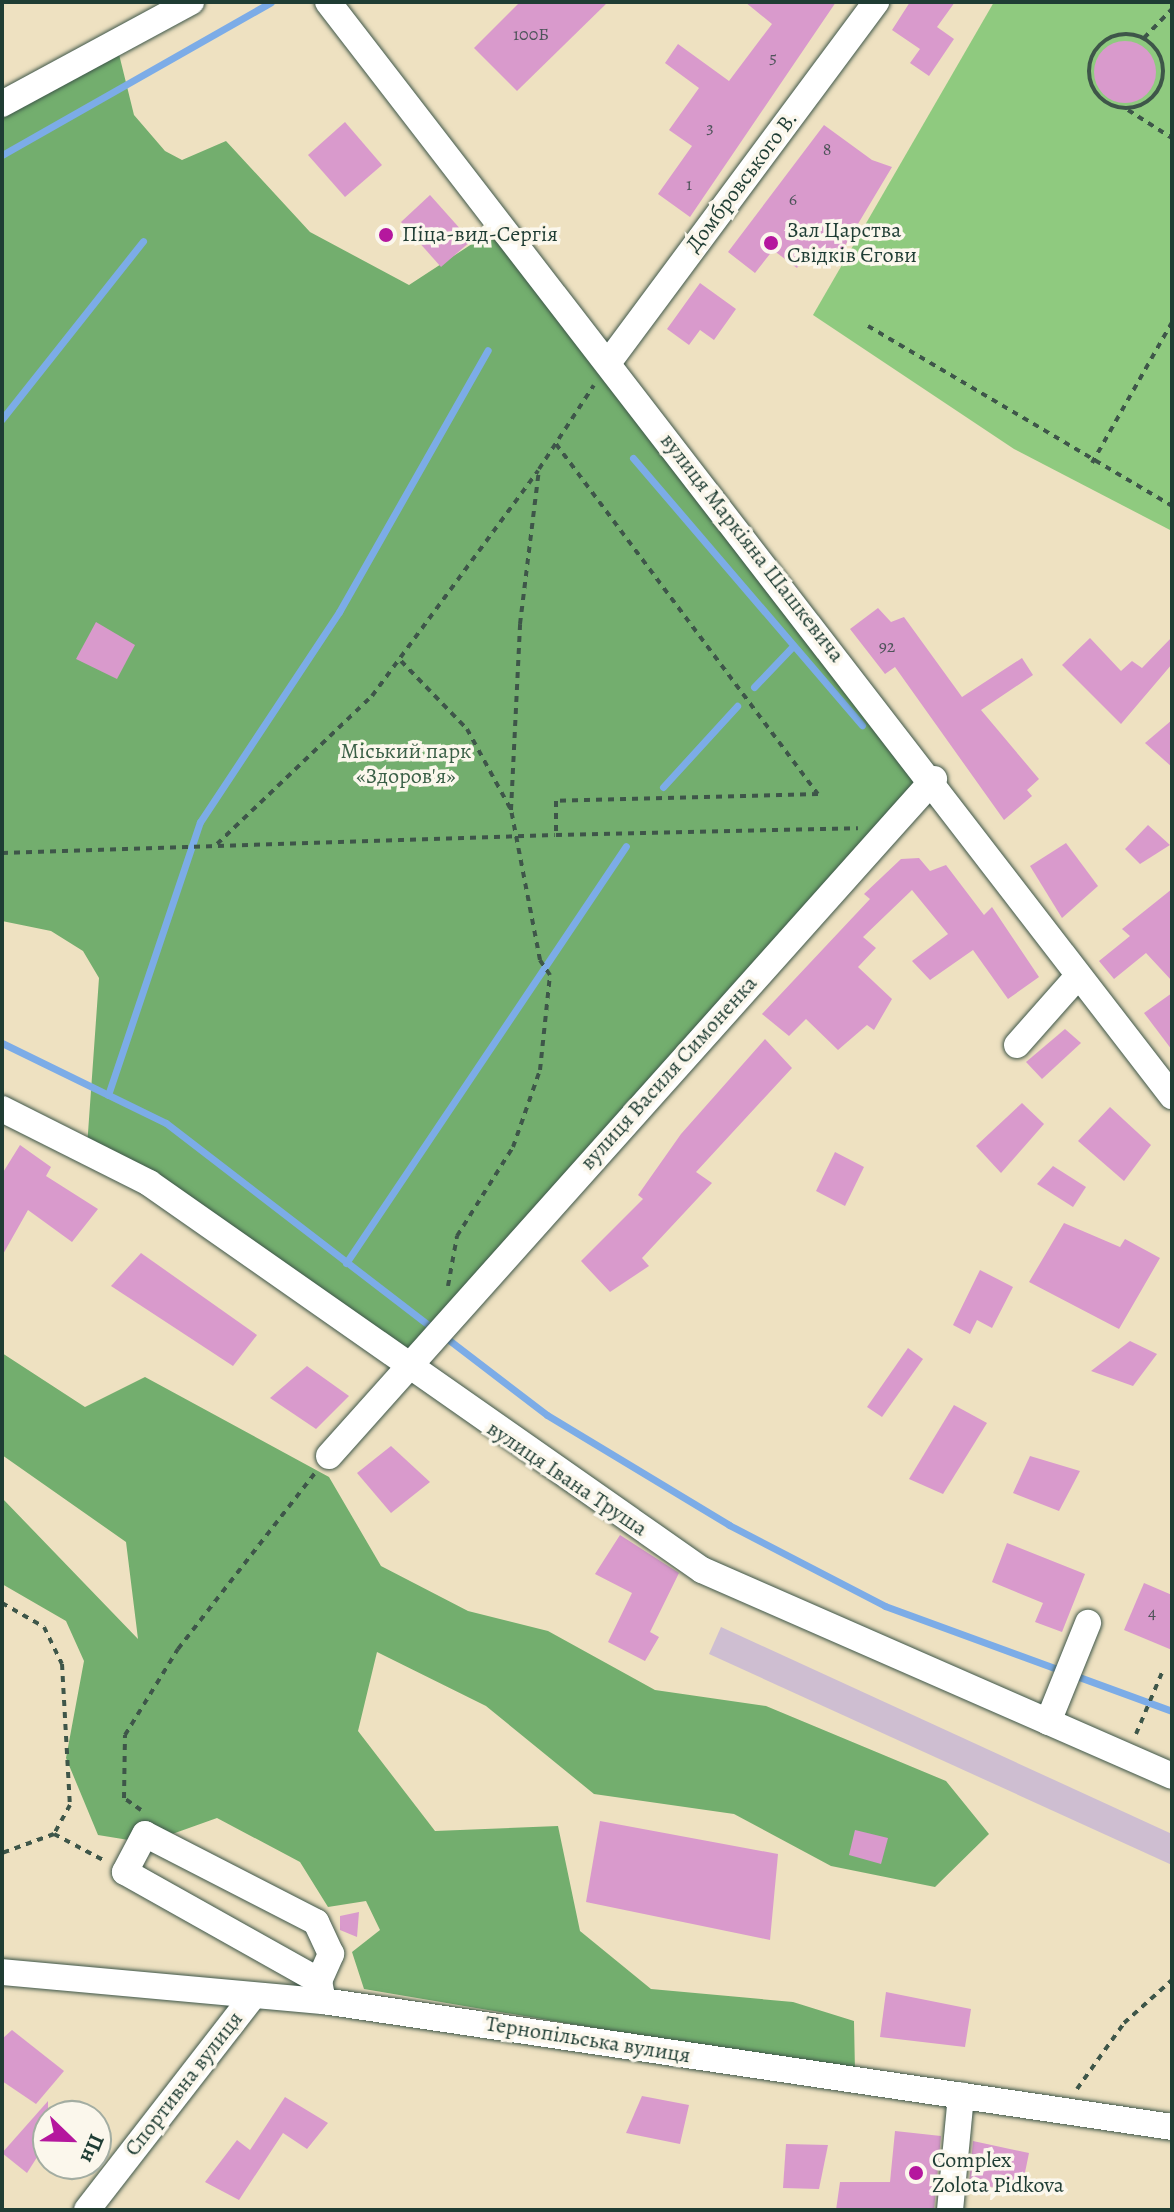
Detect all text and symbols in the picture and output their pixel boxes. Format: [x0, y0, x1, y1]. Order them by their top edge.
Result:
house number: 100Б [513, 23, 549, 45]
house number: 5 [769, 46, 777, 68]
street label: Домбровського В. [680, 106, 804, 258]
house number: 3 [706, 116, 714, 138]
house number: 8 [823, 138, 831, 160]
house number: 1 [686, 173, 692, 195]
house number: 6 [789, 188, 797, 210]
place label: Зал Царства Свідків Єгови [787, 217, 917, 268]
place label: Піца-вид-Сергія [402, 222, 558, 248]
marker: Піца-вид-Сергія [377, 226, 395, 244]
marker: Зал Царства Свідків Єгови [762, 234, 780, 252]
street label: вулиця Маркіяна Шашкевича [654, 428, 850, 668]
house number: 92 [879, 635, 895, 657]
park label: Міський парк «Здоров'я» [341, 738, 471, 790]
street label: вулиця Василя Симоненка [575, 971, 763, 1175]
street label: вулиця Івана Труша [482, 1416, 652, 1542]
house number: 4 [1148, 1601, 1156, 1623]
street label: Спортивна вулиця [119, 2007, 249, 2161]
street label: Тернопільська вулиця [484, 2011, 692, 2069]
north arrow [32, 2100, 112, 2180]
text: Пн [73, 2129, 112, 2168]
place label: Complex Zolota Pidkova [932, 2147, 1064, 2198]
marker: Complex Zolota Pidkova [907, 2164, 925, 2182]

